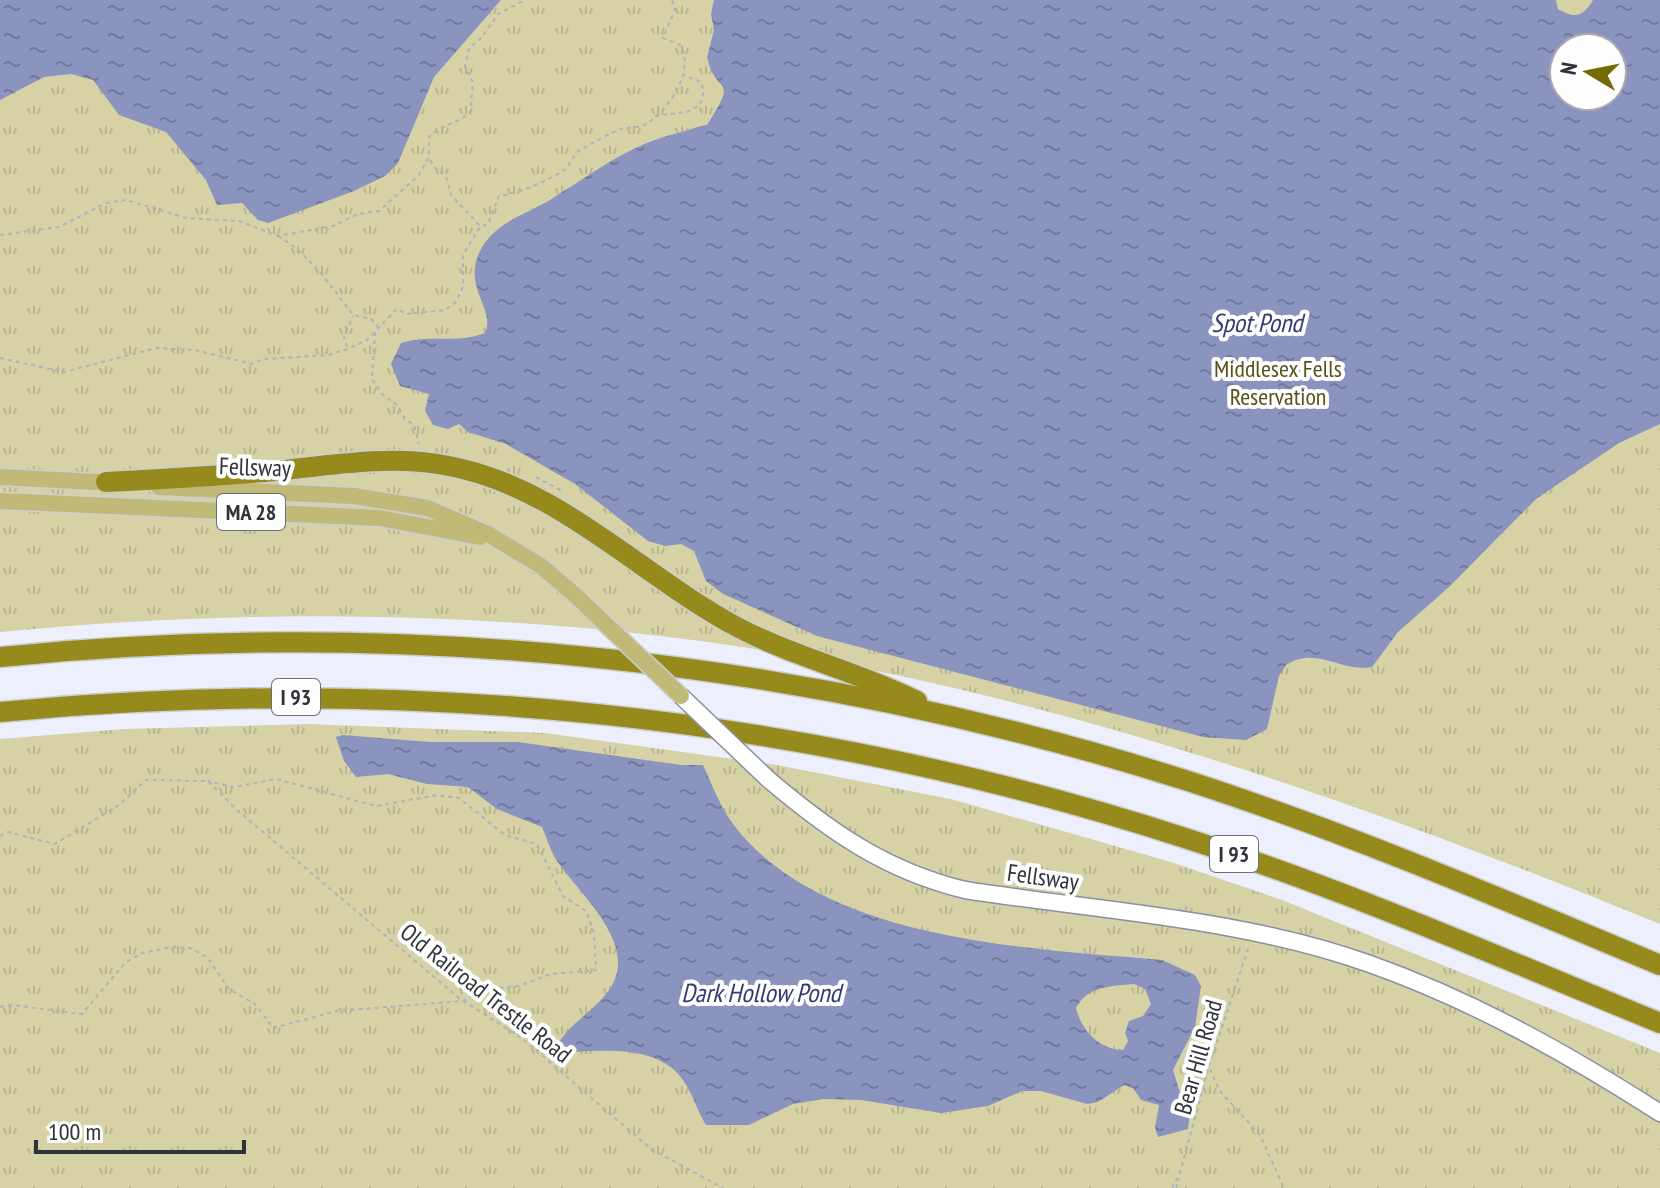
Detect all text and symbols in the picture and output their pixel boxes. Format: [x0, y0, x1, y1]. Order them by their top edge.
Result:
north arrow [1548, 32, 1628, 112]
text: N [1553, 60, 1583, 77]
water label: Spot Pond [1211, 306, 1306, 339]
park label: Middlesex Fells Reservation [1214, 353, 1342, 412]
street label: Fellsway [219, 450, 291, 484]
road number: MA 28 [217, 494, 285, 530]
road number: I 93 [272, 679, 320, 715]
road number: I 93 [1210, 836, 1258, 872]
street label: Fellsway [1005, 857, 1081, 897]
street label: Old Railroad Trestle Road [394, 916, 578, 1070]
water label: Dark Hollow Pond [681, 976, 845, 1009]
street label: Bear Hill Road [1167, 996, 1229, 1118]
scale bar [36, 1104, 244, 1154]
text: 100 m [48, 1116, 101, 1147]

